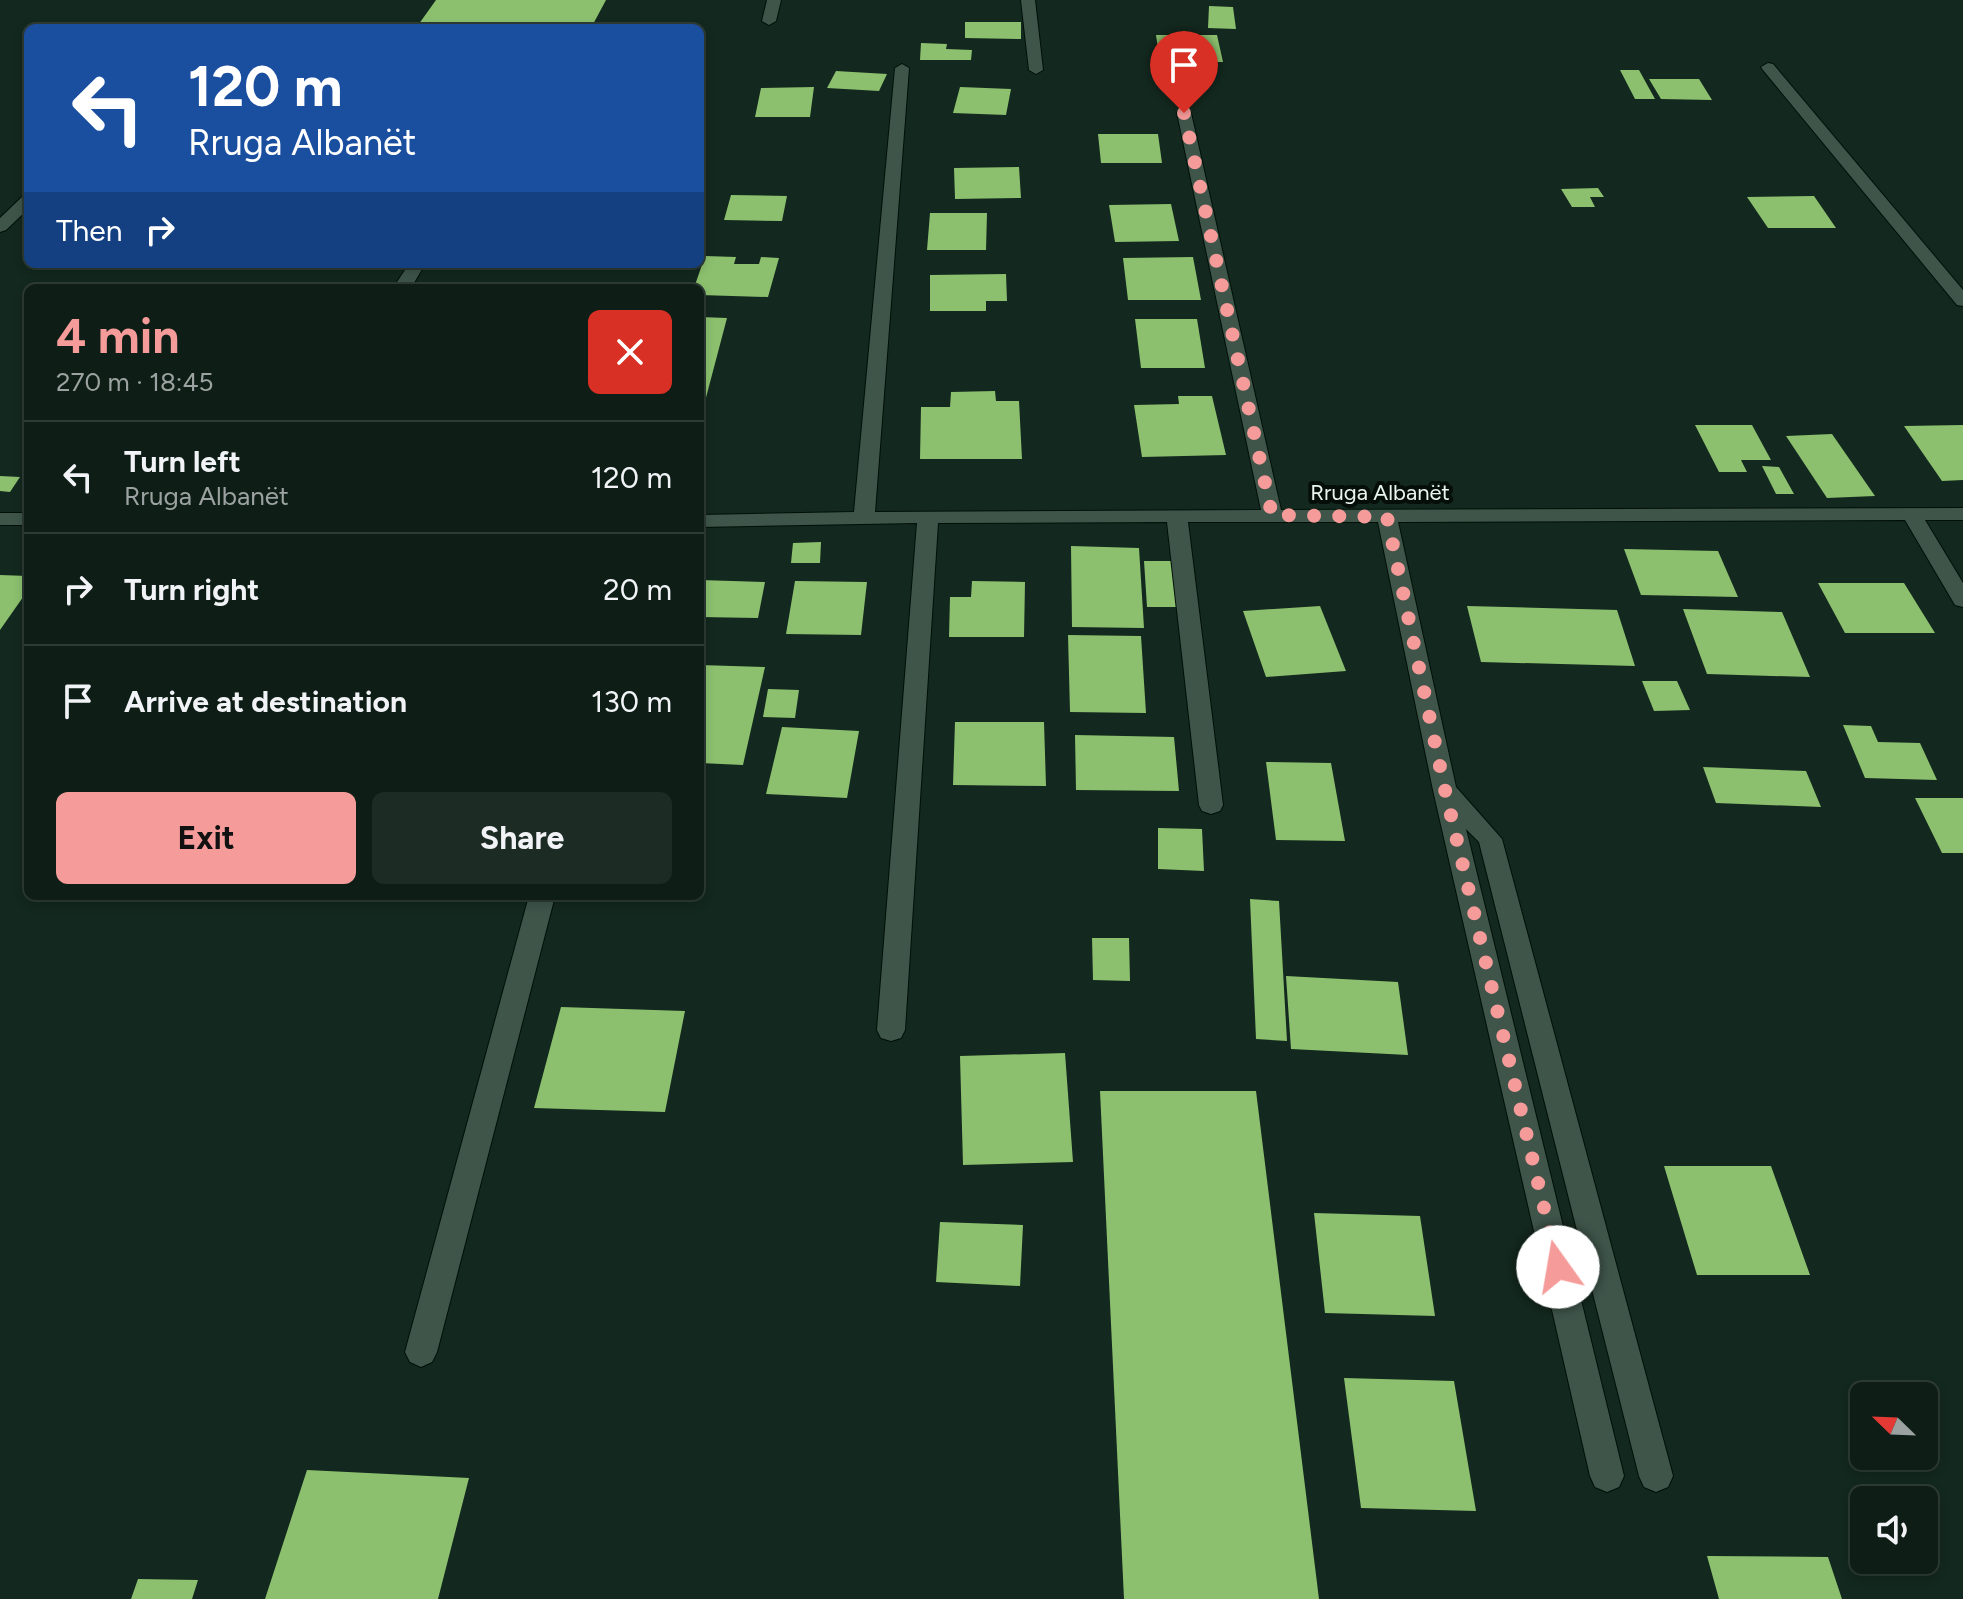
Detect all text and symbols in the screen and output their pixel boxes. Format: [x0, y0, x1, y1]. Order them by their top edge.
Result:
pin [1150, 31, 1218, 113]
icon: arrive [1162, 43, 1206, 87]
text: 120 m [188, 53, 343, 120]
icon: left [56, 56, 160, 160]
text: Rruga Albanët [188, 121, 416, 164]
icon: right [138, 208, 182, 252]
text: Then [56, 212, 122, 249]
text: 4 min [56, 307, 180, 365]
button: close [588, 310, 672, 394]
text: 270 m · 18:45 [56, 366, 214, 398]
text: Turn left [124, 443, 241, 480]
icon: left [56, 455, 100, 499]
text: 120 m [591, 459, 672, 496]
street label: Rruga Albanët [1310, 479, 1450, 506]
text: Rruga Albanët [124, 480, 289, 512]
icon: right [56, 567, 100, 611]
text: Turn right [124, 571, 259, 608]
text: 20 m [603, 571, 672, 608]
icon: arrive [56, 679, 100, 723]
text: Arrive at destination [124, 683, 407, 720]
text: 130 m [591, 683, 672, 720]
button: Exit [56, 792, 356, 884]
button: Share [372, 792, 672, 884]
position arrow [1516, 1225, 1600, 1309]
north arrow [1850, 1382, 1938, 1470]
map controls [1850, 1382, 1938, 1574]
button: sound [1850, 1486, 1938, 1574]

